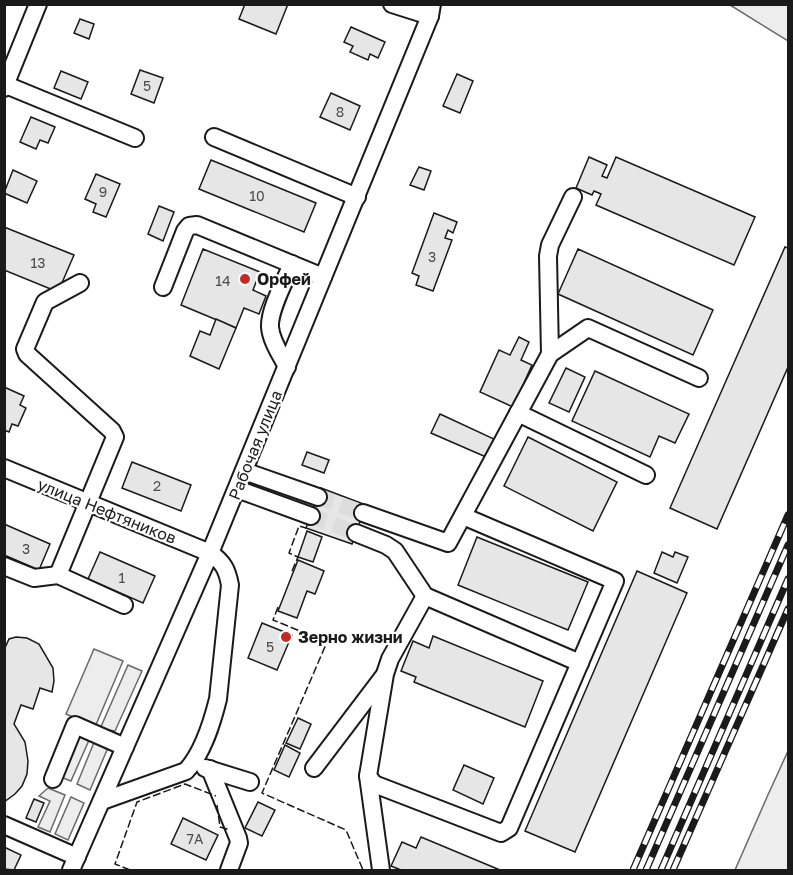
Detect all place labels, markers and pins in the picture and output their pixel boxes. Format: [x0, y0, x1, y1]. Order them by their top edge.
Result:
place label: Орфей [257, 269, 311, 289]
marker: Орфей [238, 272, 252, 286]
place label: Зерно жизни [298, 627, 403, 647]
marker: Зерно жизни [279, 630, 293, 644]

